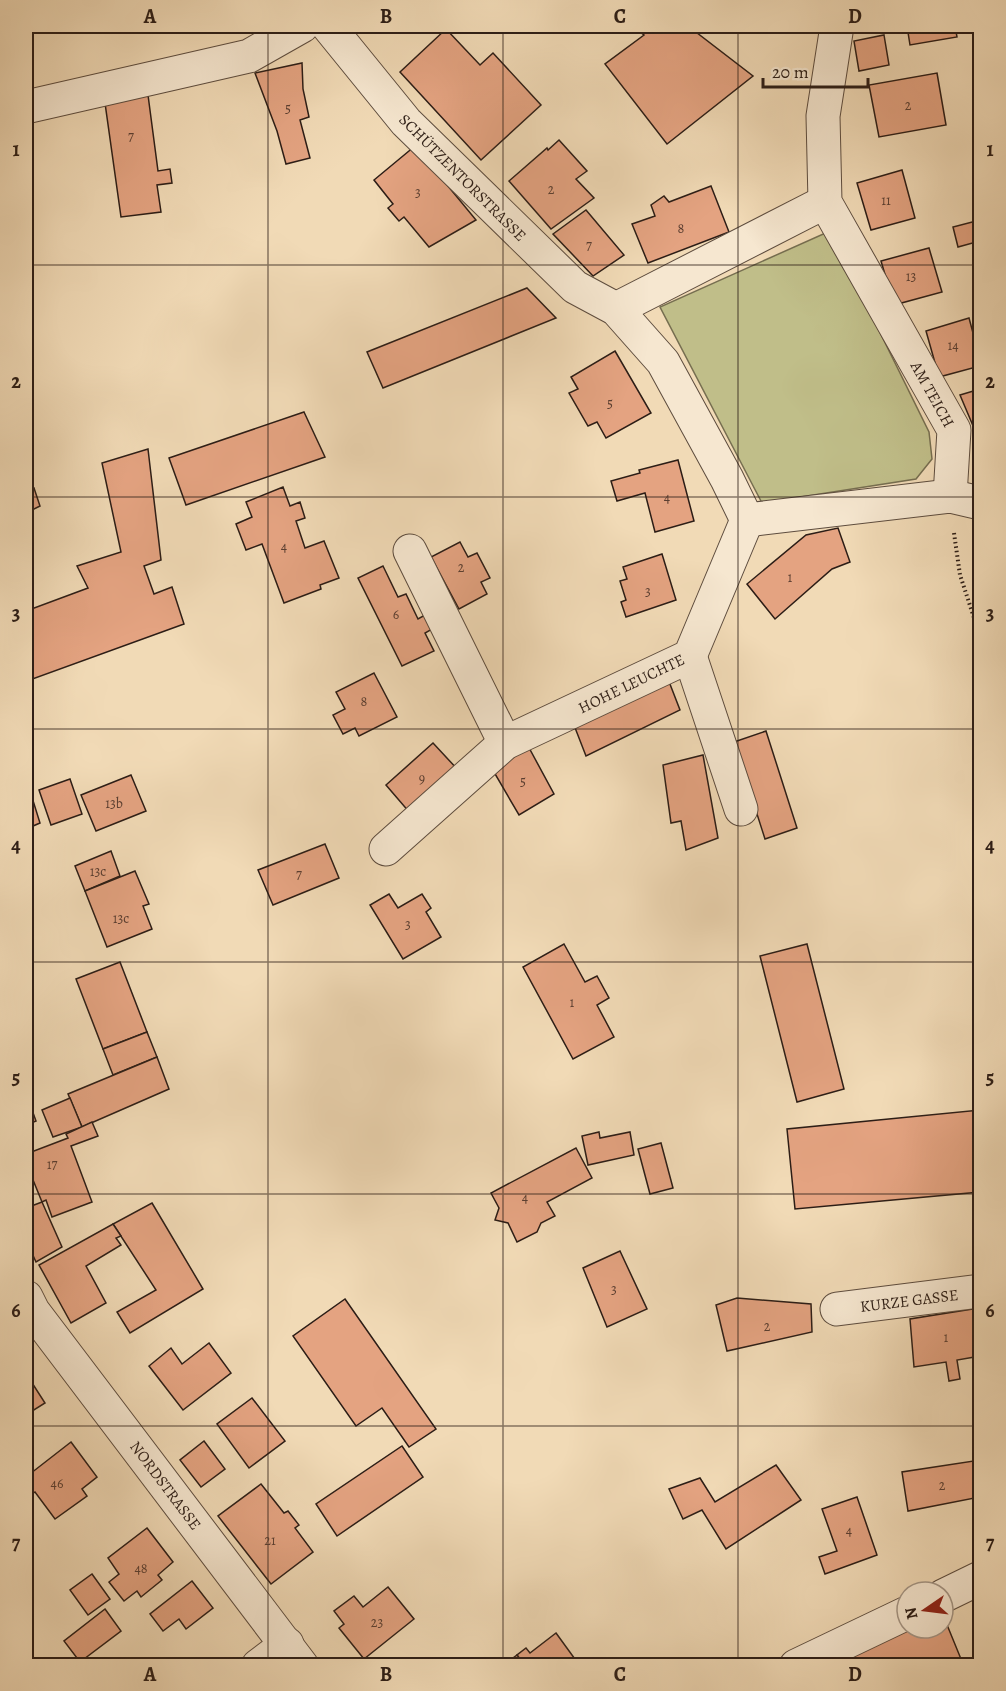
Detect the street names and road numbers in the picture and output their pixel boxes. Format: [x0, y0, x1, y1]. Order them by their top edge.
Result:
street label: SCHÜTZENTORSTRASSE [394, 109, 531, 246]
street label: AM TEICH [905, 357, 959, 431]
street label: HOHE LEUCHTE [575, 649, 688, 719]
street label: KURZE GASSE [859, 1284, 960, 1318]
street label: NORDSTRASSE [124, 1437, 206, 1535]

